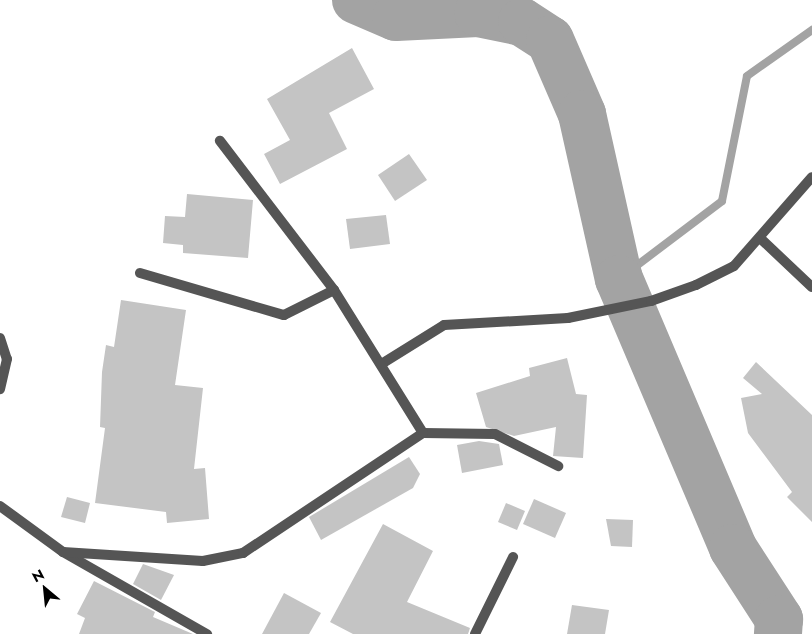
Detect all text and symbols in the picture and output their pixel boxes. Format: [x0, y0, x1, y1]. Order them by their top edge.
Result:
north arrow [20, 564, 70, 614]
text: N [28, 564, 48, 587]

